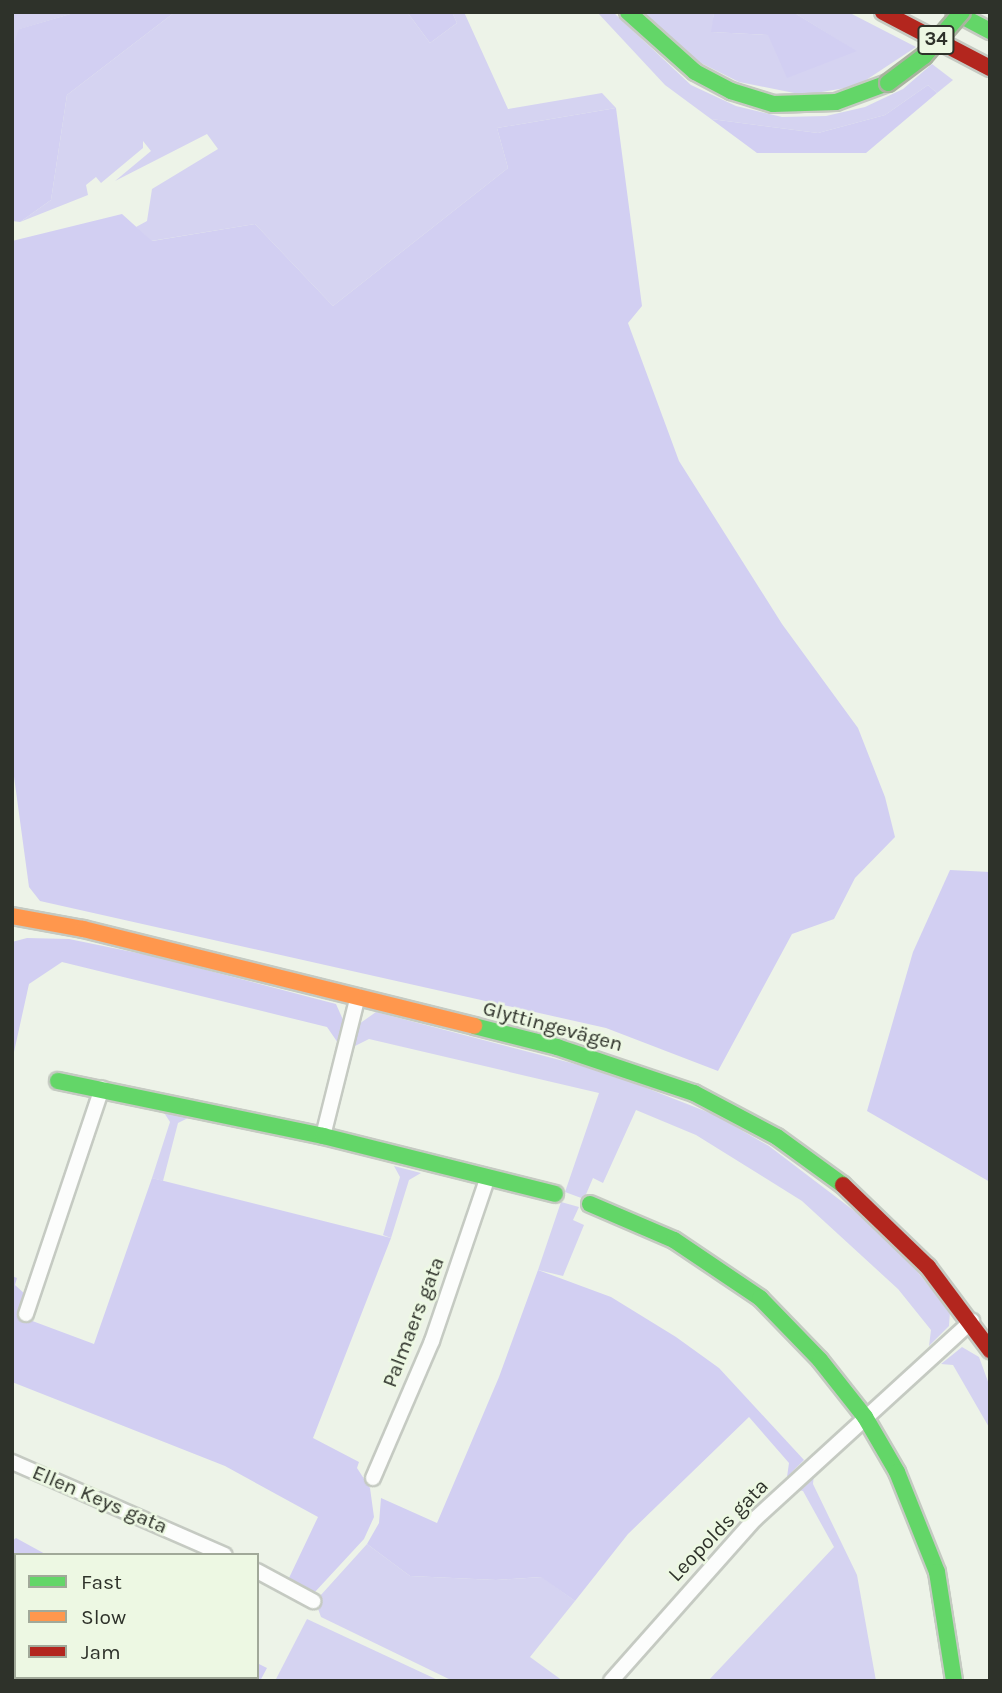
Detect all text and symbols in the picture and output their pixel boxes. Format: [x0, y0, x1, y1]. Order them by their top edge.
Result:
road number: 34 [917, 24, 955, 56]
street label: Glyttingevägen [480, 995, 626, 1057]
street label: Palmaers gata [377, 1253, 449, 1391]
street label: Ellen Keys gata [29, 1459, 171, 1539]
street label: Leopolds gata [663, 1473, 773, 1587]
legend [14, 1553, 259, 1679]
text: Fast [81, 1570, 122, 1594]
text: Slow [81, 1605, 126, 1629]
text: Jam [81, 1640, 121, 1664]

